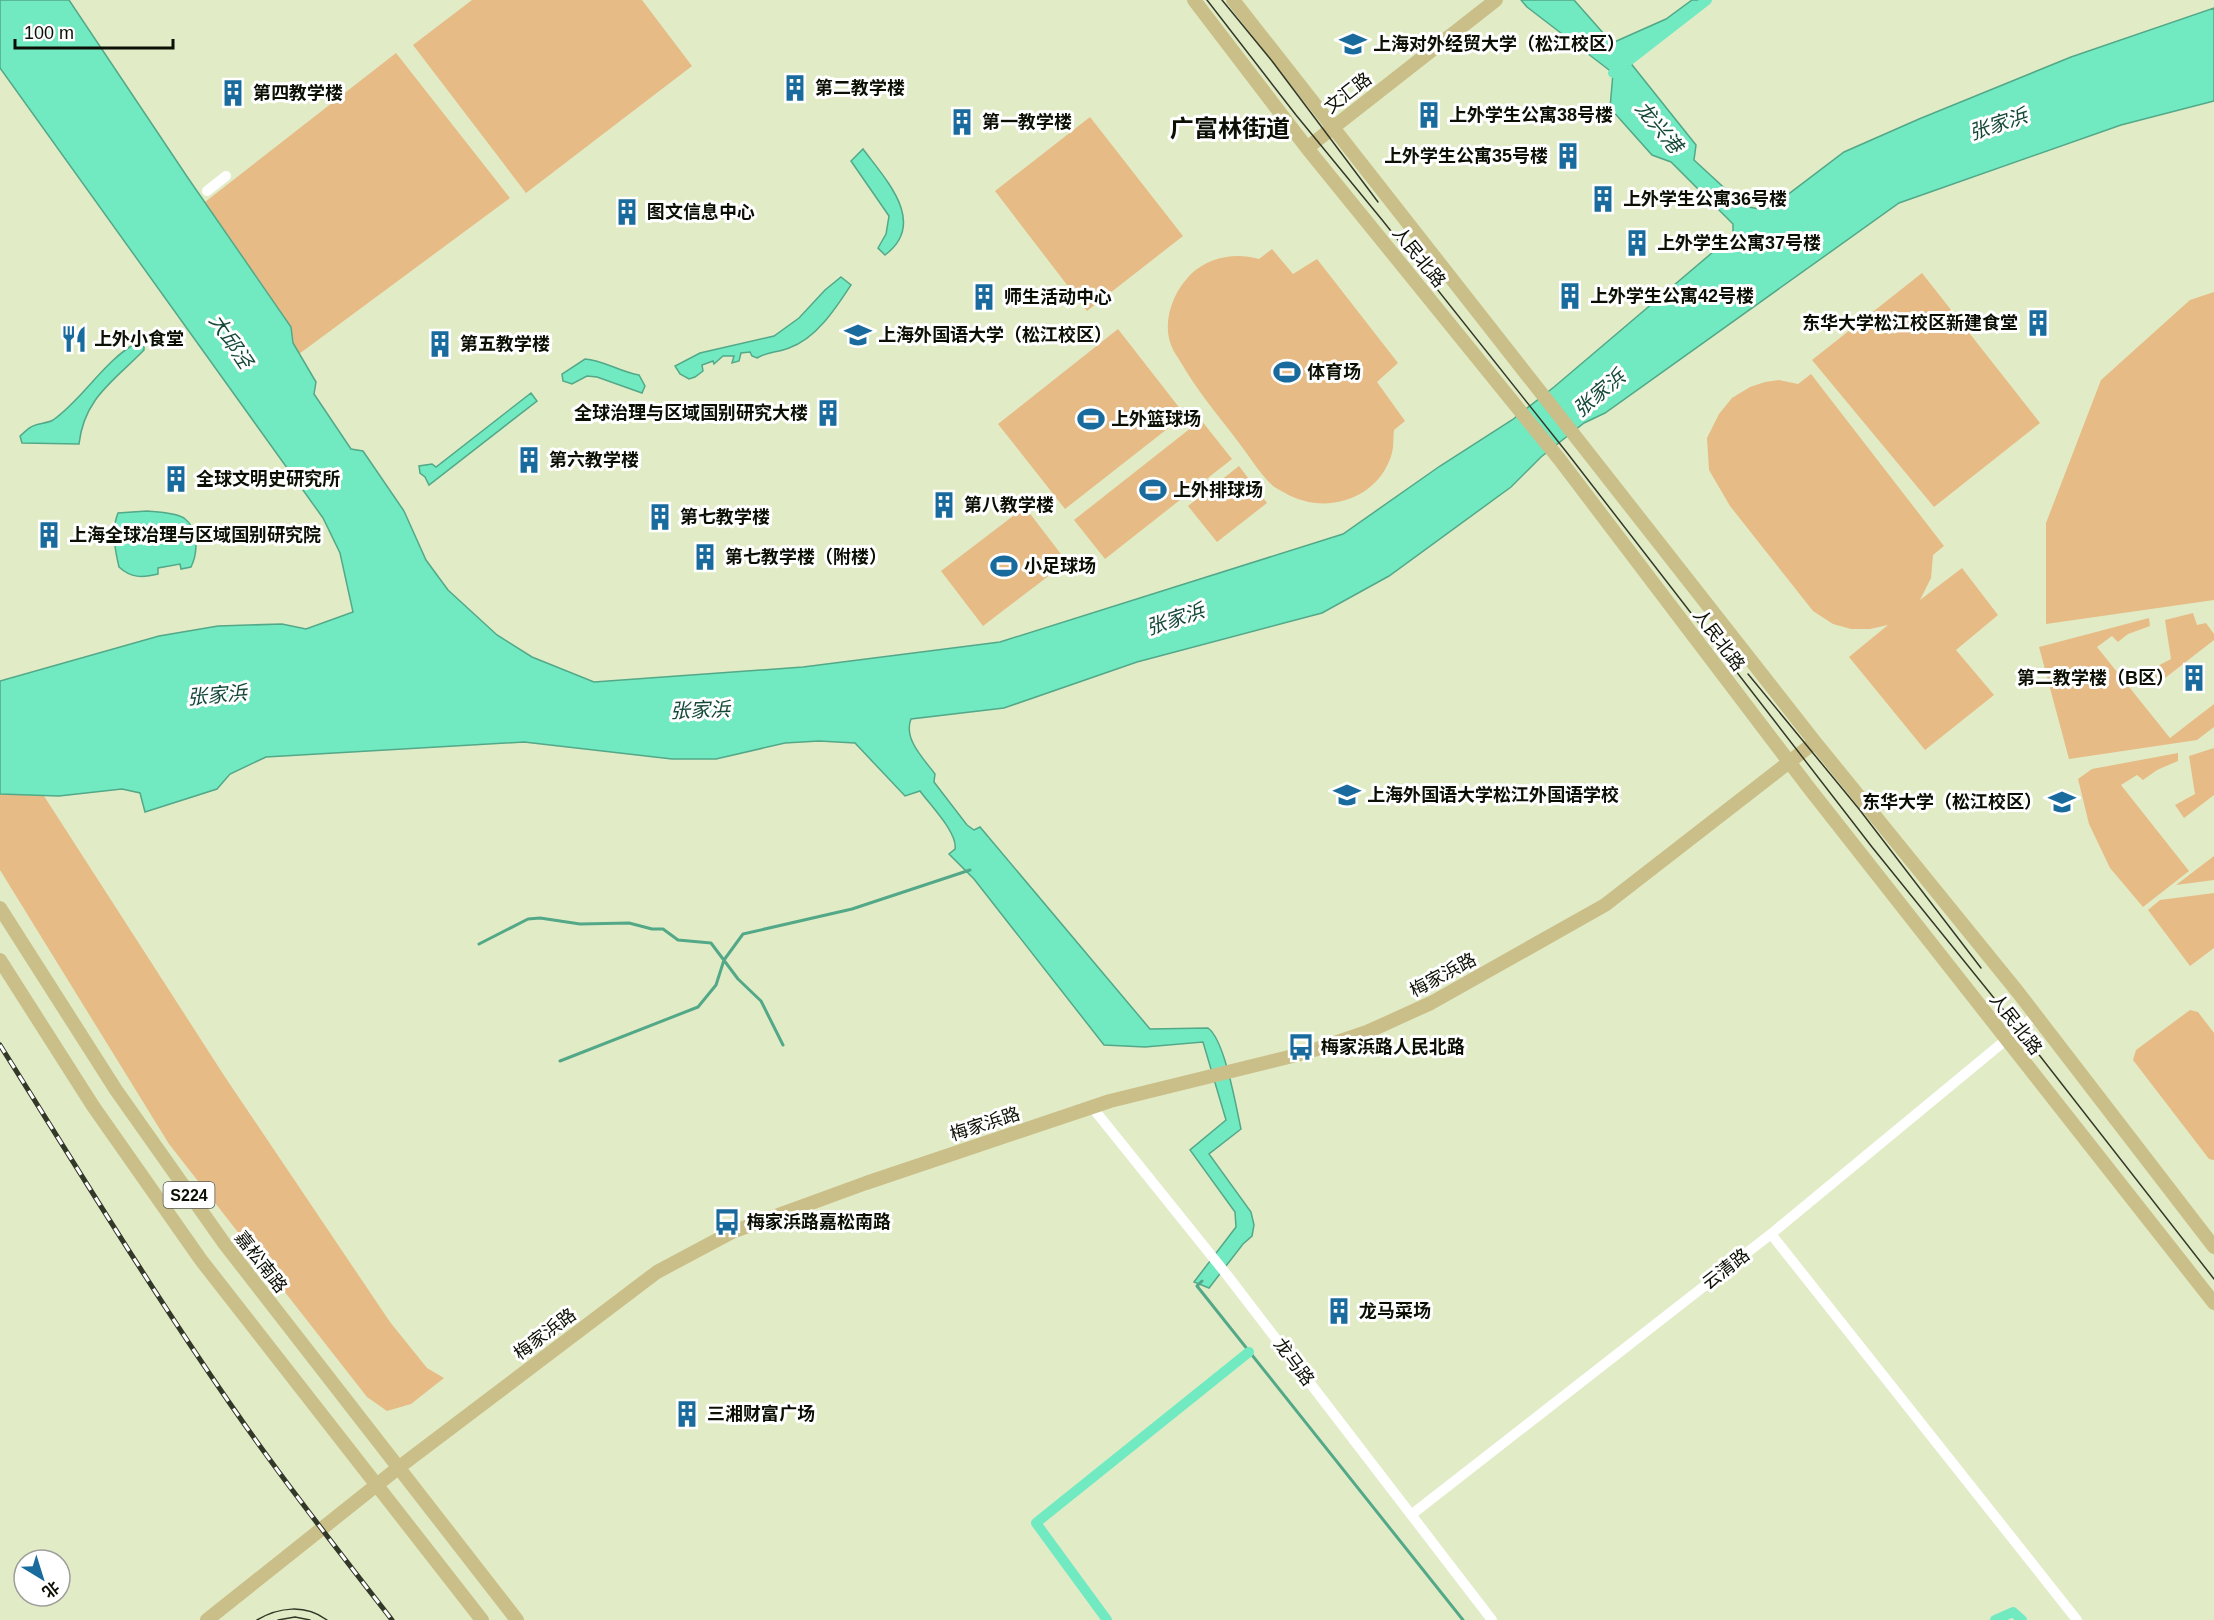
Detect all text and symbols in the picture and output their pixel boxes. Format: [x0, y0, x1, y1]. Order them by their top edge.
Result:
scale bar [15, 12, 172, 50]
text: 100 m [24, 23, 74, 43]
school or university icon: 上海对外经贸大学（松江校区） [1338, 29, 1368, 59]
place label: 上海对外经贸大学（松江校区） [1373, 34, 1625, 54]
street label: 文汇路 [1321, 68, 1375, 118]
building icon: 第二教学楼 [780, 73, 810, 103]
building icon: 第四教学楼 [218, 78, 248, 108]
place label: 第二教学楼 [815, 78, 905, 98]
place label: 第四教学楼 [253, 83, 343, 103]
water label: 龙兴港 [1631, 97, 1689, 159]
building icon: 上外学生公寓38号楼 [1414, 100, 1444, 130]
water label: 张家浜 [1966, 104, 2032, 144]
place label: 上外学生公寓38号楼 [1449, 105, 1613, 125]
building icon: 第一教学楼 [947, 107, 977, 137]
place label: 第一教学楼 [982, 112, 1072, 132]
district label: 广富林街道 [1170, 115, 1290, 142]
building icon: 上外学生公寓35号楼 [1553, 141, 1583, 171]
place label: 上外学生公寓35号楼 [1384, 146, 1548, 166]
building icon: 上外学生公寓36号楼 [1588, 184, 1618, 214]
place label: 上外学生公寓36号楼 [1623, 189, 1787, 209]
building icon: 图文信息中心 [612, 197, 642, 227]
place label: 图文信息中心 [647, 202, 755, 222]
street label: 人民北路 [1389, 223, 1449, 291]
building icon: 上外学生公寓37号楼 [1622, 228, 1652, 258]
place label: 上外学生公寓37号楼 [1657, 233, 1821, 253]
building icon: 上外学生公寓42号楼 [1555, 281, 1585, 311]
building icon: 师生活动中心 [969, 282, 999, 312]
place label: 上外学生公寓42号楼 [1590, 286, 1754, 306]
place label: 师生活动中心 [1004, 287, 1112, 307]
building icon: 东华大学松江校区新建食堂 [2023, 308, 2053, 338]
water label: 大邱泾 [205, 310, 258, 374]
place label: 东华大学松江校区新建食堂 [1802, 313, 2018, 333]
school or university icon: 上海外国语大学（松江校区） [843, 320, 873, 350]
restaurant icon: 上外小食堂 [59, 324, 89, 354]
place label: 上海外国语大学（松江校区） [878, 325, 1112, 345]
place label: 上外小食堂 [94, 329, 184, 349]
building icon: 第五教学楼 [425, 329, 455, 359]
place label: 第五教学楼 [460, 334, 550, 354]
sports icon: 体育场 [1272, 357, 1302, 387]
place label: 体育场 [1307, 362, 1361, 382]
water label: 张家浜 [1569, 364, 1631, 421]
building icon: 全球治理与区域国别研究大楼 [813, 398, 843, 428]
place label: 全球治理与区域国别研究大楼 [574, 403, 808, 423]
sports icon: 上外篮球场 [1076, 404, 1106, 434]
place label: 上外篮球场 [1111, 409, 1201, 429]
building icon: 第六教学楼 [514, 445, 544, 475]
place label: 第六教学楼 [549, 450, 639, 470]
building icon: 全球文明史研究所 [161, 464, 191, 494]
place label: 全球文明史研究所 [196, 469, 340, 489]
sports icon: 上外排球场 [1138, 475, 1168, 505]
place label: 上外排球场 [1173, 480, 1263, 500]
building icon: 第八教学楼 [929, 490, 959, 520]
place label: 第八教学楼 [964, 495, 1054, 515]
building icon: 第七教学楼 [645, 502, 675, 532]
place label: 第七教学楼 [680, 507, 770, 527]
building icon: 上海全球冶理与区域国别研究院 [34, 520, 64, 550]
place label: 上海全球冶理与区域国别研究院 [69, 525, 321, 545]
building icon: 第七教学楼（附楼） [690, 542, 720, 572]
place label: 第七教学楼（附楼） [725, 547, 887, 567]
sports icon: 小足球场 [989, 551, 1019, 581]
place label: 小足球场 [1024, 556, 1096, 576]
water label: 张家浜 [1143, 599, 1209, 639]
street label: 人民北路 [1689, 605, 1749, 675]
building icon: 第二教学楼（B区） [2179, 663, 2209, 693]
place label: 第二教学楼（B区） [2017, 668, 2174, 688]
water label: 张家浜 [186, 681, 250, 709]
water label: 张家浜 [670, 698, 732, 722]
school or university icon: 上海外国语大学松江外国语学校 [1332, 780, 1362, 810]
place label: 上海外国语大学松江外国语学校 [1367, 785, 1619, 805]
school or university icon: 东华大学（松江校区） [2047, 787, 2077, 817]
place label: 东华大学（松江校区） [1862, 792, 2042, 812]
street label: 梅家浜路 [1407, 949, 1479, 1001]
street label: 人民北路 [1986, 989, 2046, 1059]
bus stop icon: 梅家浜路人民北路 [1286, 1032, 1316, 1062]
place label: 梅家浜路人民北路 [1321, 1037, 1465, 1057]
street label: 梅家浜路 [948, 1103, 1022, 1145]
road number: S224 [164, 1182, 214, 1208]
bus stop icon: 梅家浜路嘉松南路 [712, 1207, 742, 1237]
place label: 梅家浜路嘉松南路 [747, 1212, 891, 1232]
street label: 嘉松南路 [231, 1227, 291, 1297]
street label: 云清路 [1699, 1244, 1753, 1294]
building icon: 龙马菜场 [1324, 1296, 1354, 1326]
place label: 龙马菜场 [1359, 1301, 1431, 1321]
street label: 梅家浜路 [510, 1304, 580, 1364]
street label: 龙马路 [1270, 1334, 1318, 1390]
building icon: 三湘财富广场 [672, 1399, 702, 1429]
place label: 三湘财富广场 [707, 1404, 815, 1424]
north arrow [12, 1548, 72, 1608]
text: 北 [39, 1578, 62, 1601]

